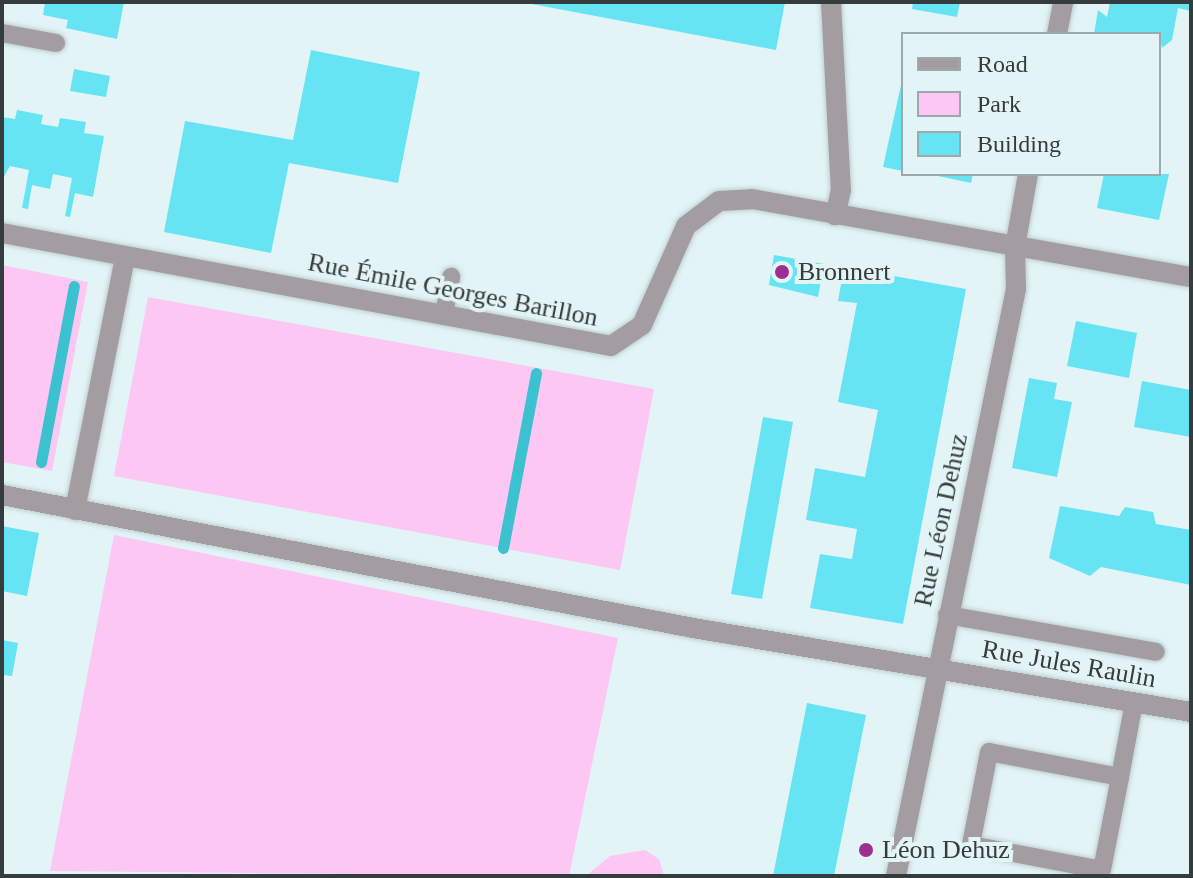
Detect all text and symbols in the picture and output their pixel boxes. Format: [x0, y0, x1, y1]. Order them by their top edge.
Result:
legend [901, 32, 1161, 176]
text: Road [977, 51, 1028, 77]
text: Park [977, 91, 1021, 117]
text: Building [977, 131, 1061, 157]
street label: Rue Émile Georges Barillon [305, 247, 601, 333]
place label: Bronnert [798, 256, 890, 288]
marker: Bronnert [773, 263, 791, 281]
street label: Rue Léon Dehuz [907, 431, 975, 609]
street label: Rue Jules Raulin [980, 633, 1158, 695]
place label: Léon Dehuz [882, 834, 1010, 866]
marker: Léon Dehuz [857, 841, 875, 859]

